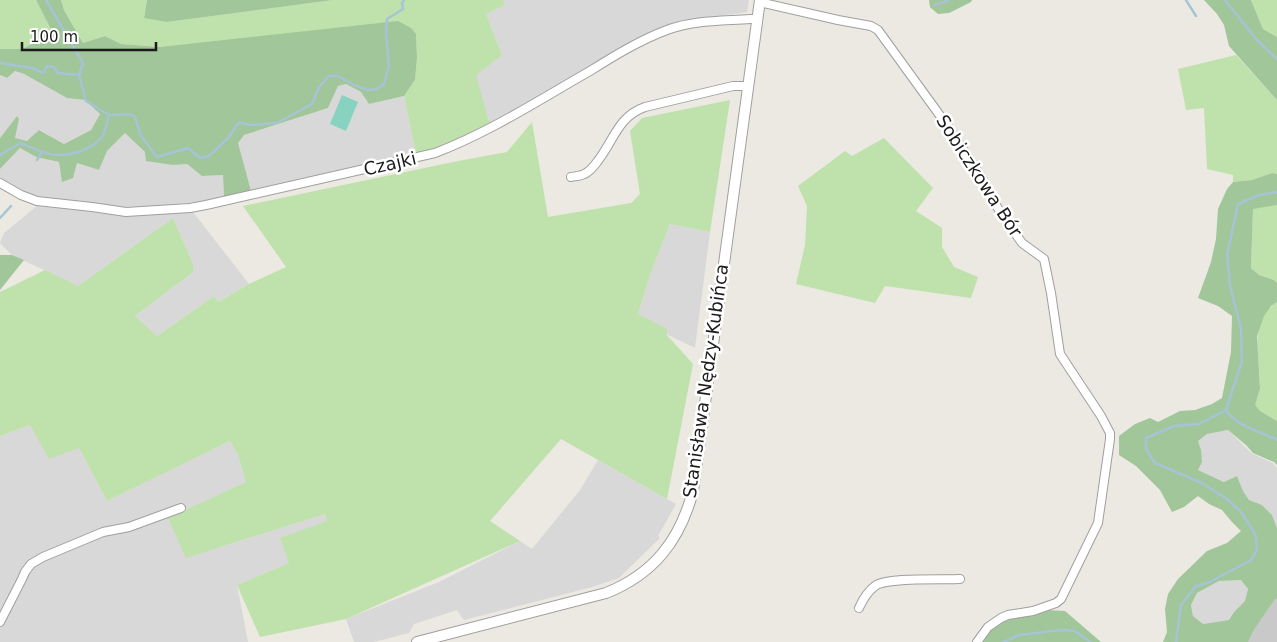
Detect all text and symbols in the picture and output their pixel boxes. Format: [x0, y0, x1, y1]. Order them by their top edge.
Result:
scale bar [22, 20, 156, 52]
text: 100 m [30, 28, 78, 46]
street label: Sobiczkowa Bór [932, 111, 1027, 241]
street label: Czajki [361, 147, 418, 180]
street label: Stanisława Nędzy-Kubińca [679, 262, 732, 499]

